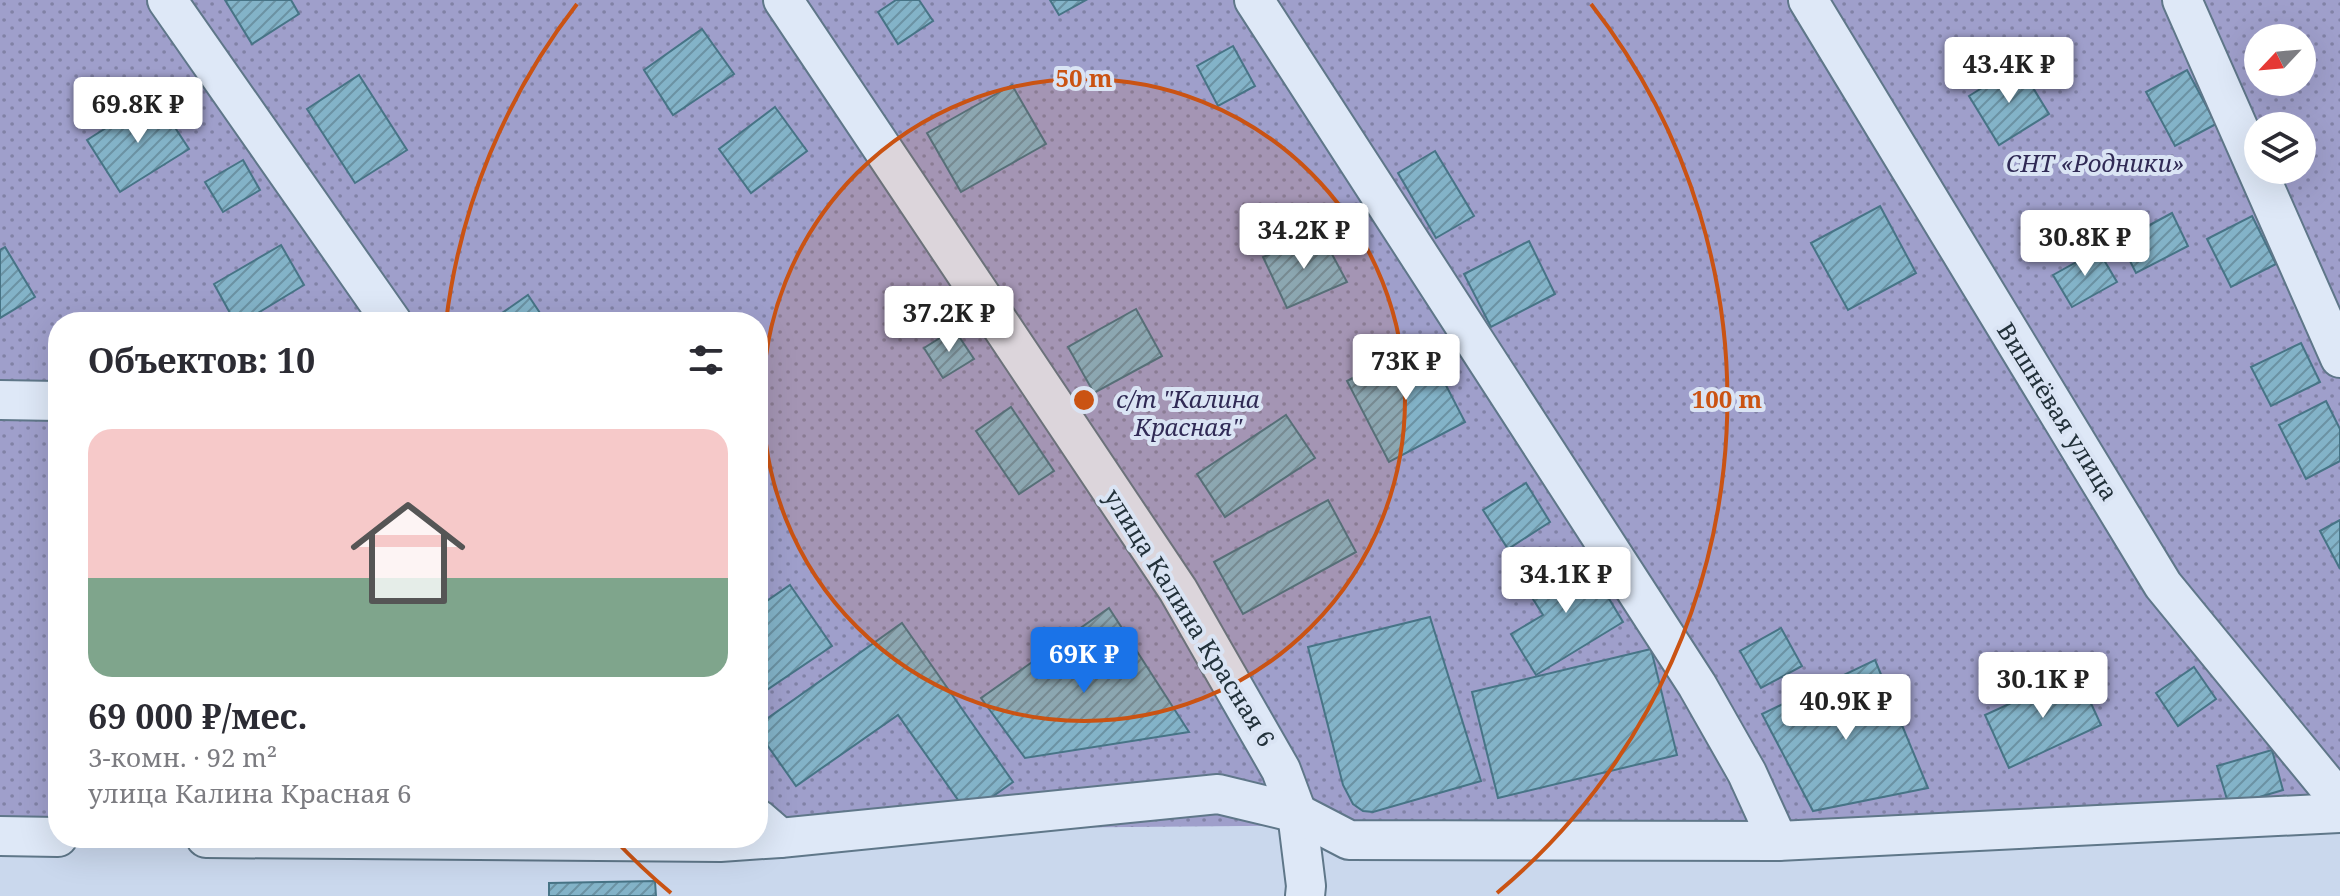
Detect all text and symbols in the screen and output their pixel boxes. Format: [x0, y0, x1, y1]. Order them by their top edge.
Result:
north arrow [2244, 24, 2316, 96]
map controls [2244, 24, 2316, 184]
pin: 43.4K ₽ [1935, 37, 2083, 105]
text: 43.4K ₽ [1963, 45, 2055, 81]
text: 50 m [1055, 61, 1113, 94]
pin: 69.8K ₽ [64, 77, 212, 145]
text: 69.8K ₽ [92, 85, 184, 121]
button: layers [2244, 112, 2316, 184]
park label: СНТ «Родники» [2006, 146, 2184, 179]
pin: 34.2K ₽ [1230, 203, 1378, 271]
pin: 30.8K ₽ [2011, 210, 2159, 278]
text: 34.2K ₽ [1258, 211, 1350, 247]
text: 30.8K ₽ [2039, 218, 2131, 254]
pin: 37.2K ₽ [875, 286, 1023, 354]
text: 37.2K ₽ [903, 294, 995, 330]
street label: Вишнёвая улица [1990, 316, 2126, 507]
pin: 73K ₽ [1350, 334, 1462, 402]
text: Объектов: 10 [88, 337, 315, 383]
icon: filters [684, 338, 728, 382]
text: 73K ₽ [1371, 342, 1441, 378]
park label: с/т "Калина Красная" [1116, 382, 1260, 443]
text: 100 m [1692, 382, 1763, 415]
centre of rings [1070, 386, 1098, 414]
icon: home [336, 481, 480, 625]
street label: улица Калина Красная 6 [1097, 482, 1283, 753]
pin: 34.1K ₽ [1492, 547, 1640, 615]
text: 34.1K ₽ [1520, 555, 1612, 591]
pin: 69K ₽ [1028, 627, 1140, 695]
text: 69K ₽ [1049, 635, 1119, 671]
pin: 30.1K ₽ [1969, 652, 2117, 720]
text: 30.1K ₽ [1997, 660, 2089, 696]
pin: 40.9K ₽ [1772, 674, 1920, 742]
text: 40.9K ₽ [1800, 682, 1892, 718]
text: 69 000 ₽/мес. [88, 693, 308, 739]
text: 3-комн. · 92 m² [88, 739, 277, 775]
text: улица Калина Красная 6 [88, 775, 411, 811]

